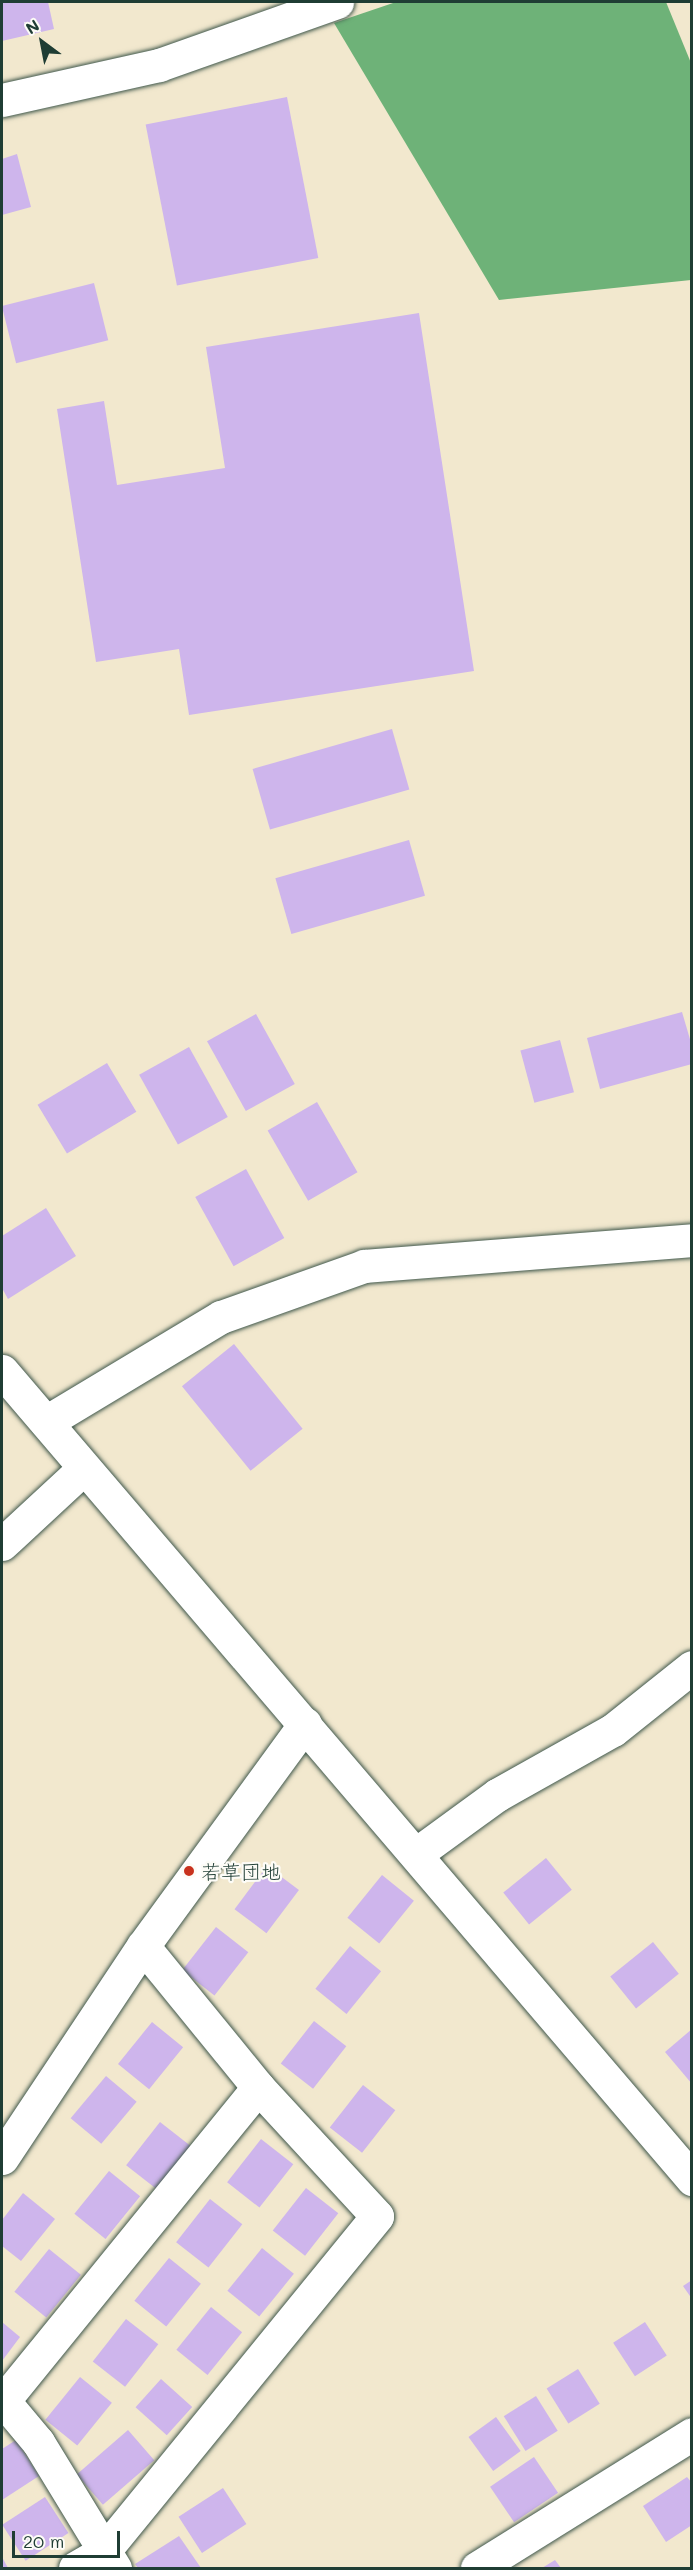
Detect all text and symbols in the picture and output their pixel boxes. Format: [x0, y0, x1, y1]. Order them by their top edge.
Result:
north arrow [12, 12, 72, 72]
text: N [21, 14, 43, 38]
place label: 若草団地 [201, 1859, 281, 1883]
marker: 若草団地 [182, 1864, 196, 1878]
scale bar [15, 2519, 123, 2557]
text: 20 m [23, 2529, 64, 2553]

